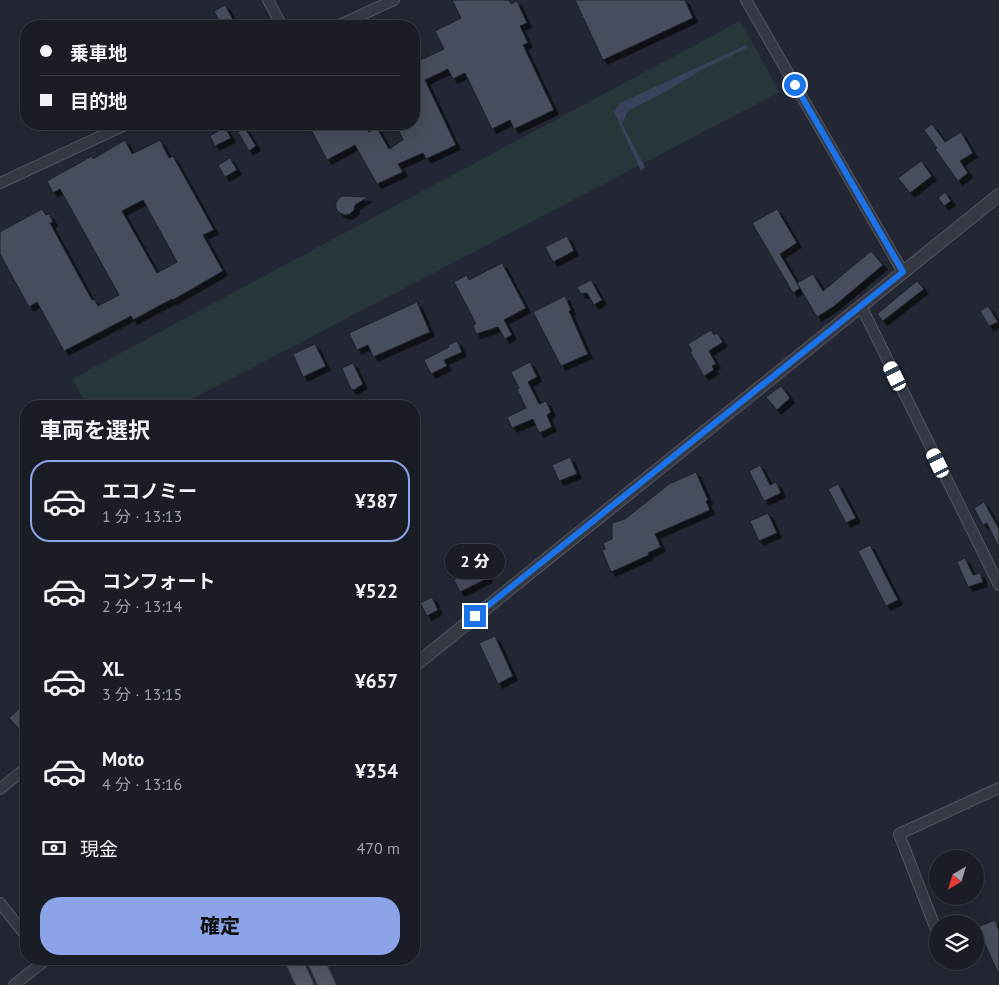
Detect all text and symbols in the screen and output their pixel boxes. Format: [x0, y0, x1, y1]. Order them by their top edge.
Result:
text: 乗車地 [70, 41, 127, 65]
route start [784, 74, 806, 96]
text: 目的地 [70, 89, 127, 113]
car [881, 359, 908, 393]
text: 車両を選択 [40, 416, 150, 444]
car [924, 446, 951, 480]
icon: car [42, 479, 87, 524]
text: エコノミー [102, 479, 197, 503]
text: ¥387 [355, 489, 398, 513]
text: 1 分 · 13:13 [102, 506, 182, 526]
callout: 2 分 [445, 544, 505, 578]
text: 2 分 [460, 551, 490, 571]
icon: car [42, 569, 87, 614]
text: コンフォート [102, 569, 215, 593]
text: ¥522 [355, 579, 398, 603]
text: 2 分 · 13:14 [102, 596, 182, 616]
route end [464, 605, 486, 627]
text: XL [102, 657, 124, 681]
icon: car [42, 659, 87, 704]
text: ¥657 [355, 669, 398, 693]
text: 3 分 · 13:15 [102, 684, 182, 704]
text: Moto [102, 747, 144, 771]
icon: car [42, 749, 87, 794]
text: ¥354 [355, 759, 398, 783]
text: 4 分 · 13:16 [102, 774, 182, 794]
icon: cash [40, 834, 68, 862]
text: 現金 [80, 837, 118, 861]
text: 470 m [357, 838, 400, 858]
north arrow [929, 850, 984, 905]
map controls [929, 850, 984, 970]
button: 確定 [40, 897, 400, 955]
button: layers [929, 915, 984, 970]

